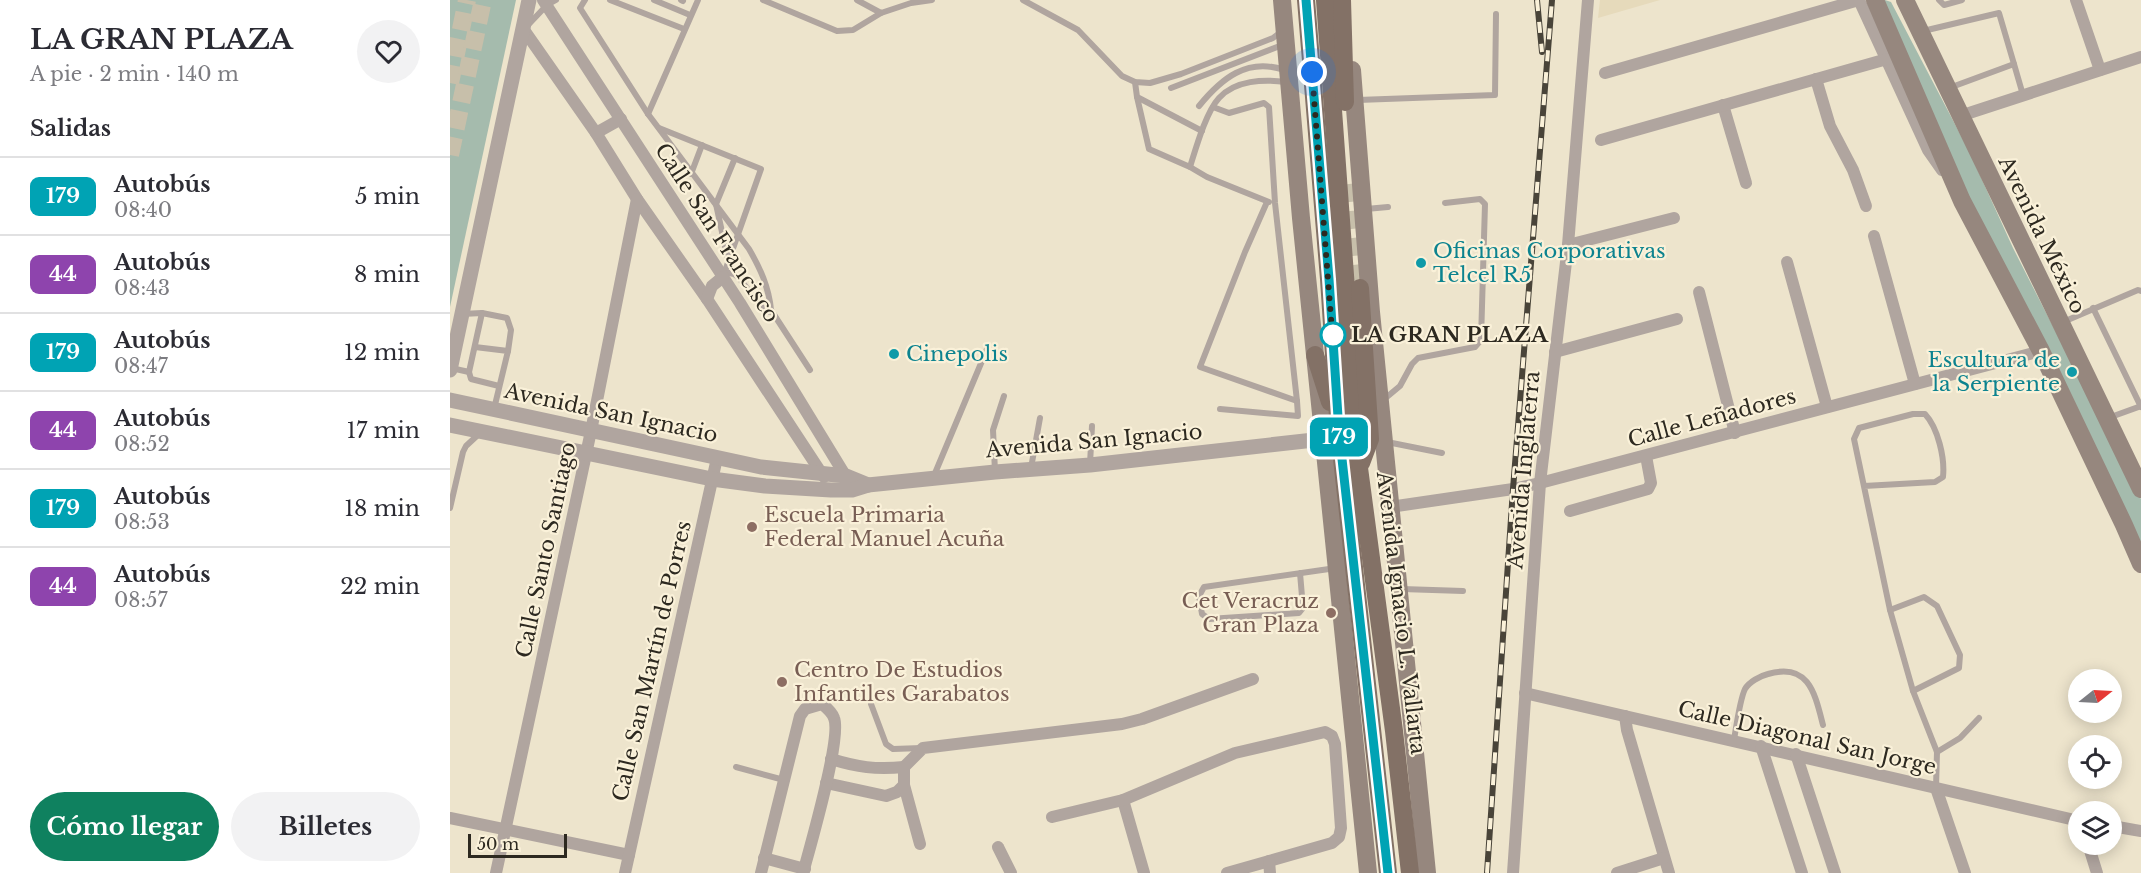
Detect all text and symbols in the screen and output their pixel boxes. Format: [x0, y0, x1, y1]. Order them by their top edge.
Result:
button: heart [357, 20, 420, 83]
text: LA GRAN PLAZA [30, 22, 293, 57]
your location [1297, 57, 1327, 87]
text: A pie · 2 min · 140 m [30, 62, 239, 86]
text: Salidas [30, 115, 111, 142]
street label: Calle San Francisco [649, 138, 785, 328]
street label: Avenida México [1992, 151, 2091, 318]
text: Autobús [114, 171, 210, 198]
text: 179 [46, 183, 80, 209]
text: 5 min [355, 183, 420, 210]
text: 08:40 [114, 198, 172, 222]
place label: Oficinas Corporativas Telcel R5 [1433, 238, 1666, 288]
text: Autobús [114, 249, 210, 276]
marker: Oficinas Corporativas Telcel R5 [1414, 256, 1428, 270]
text: 44 [49, 261, 77, 287]
text: 8 min [354, 261, 420, 288]
text: 08:43 [114, 276, 170, 300]
marker: LA GRAN PLAZA [1320, 322, 1346, 348]
place label: LA GRAN PLAZA [1351, 322, 1549, 348]
text: Autobús [114, 327, 210, 354]
text: 179 [46, 339, 80, 365]
text: 12 min [344, 339, 420, 366]
place label: Cinepolis [906, 341, 1008, 367]
marker: Cinepolis [887, 347, 901, 361]
place label: Escultura de la Serpiente [1927, 347, 2060, 397]
text: 08:47 [114, 354, 168, 378]
marker: Escultura de la Serpiente [2065, 365, 2079, 379]
street label: Avenida Inglaterra [1502, 370, 1546, 571]
street label: Avenida San Ignacio [501, 377, 720, 448]
street label: Calle Leñadores [1625, 383, 1799, 453]
text: Autobús [114, 405, 210, 432]
text: 44 [49, 417, 77, 443]
text: 17 min [347, 417, 420, 444]
line badge: 179 [1304, 418, 1374, 456]
street label: Avenida San Ignacio [984, 419, 1203, 464]
text: 179 [1322, 424, 1356, 450]
text: 08:52 [114, 432, 170, 456]
street label: Calle Santo Santiago [510, 440, 582, 660]
street label: Avenida Ignacio L. Vallarta [1371, 469, 1431, 756]
text: Autobús [114, 483, 210, 510]
text: 179 [46, 495, 80, 521]
text: 18 min [344, 495, 420, 522]
place label: Escuela Primaria Federal Manuel Acuña [764, 502, 1005, 552]
text: 08:53 [114, 510, 170, 534]
street label: Calle San Martín de Porres [607, 518, 697, 804]
marker: Escuela Primaria Federal Manuel Acuña [745, 520, 759, 534]
text: Autobús [114, 561, 210, 588]
text: 44 [49, 573, 77, 599]
text: 22 min [340, 573, 420, 600]
text: 08:57 [114, 588, 168, 612]
place label: Cet Veracruz Gran Plaza [1182, 588, 1319, 638]
marker: Cet Veracruz Gran Plaza [1324, 606, 1338, 620]
place label: Centro De Estudios Infantiles Garabatos [794, 657, 1010, 707]
north arrow [2068, 669, 2122, 723]
map controls [2068, 669, 2122, 855]
marker: Centro De Estudios Infantiles Garabatos [775, 675, 789, 689]
street label: Calle Diagonal San Jorge [1675, 696, 1939, 780]
button: locate [2068, 735, 2122, 789]
button: Cómo llegar [30, 792, 219, 861]
button: Billetes [231, 792, 420, 861]
button: layers [2068, 801, 2122, 855]
scale bar [468, 831, 567, 858]
text: 50 m [477, 834, 519, 854]

